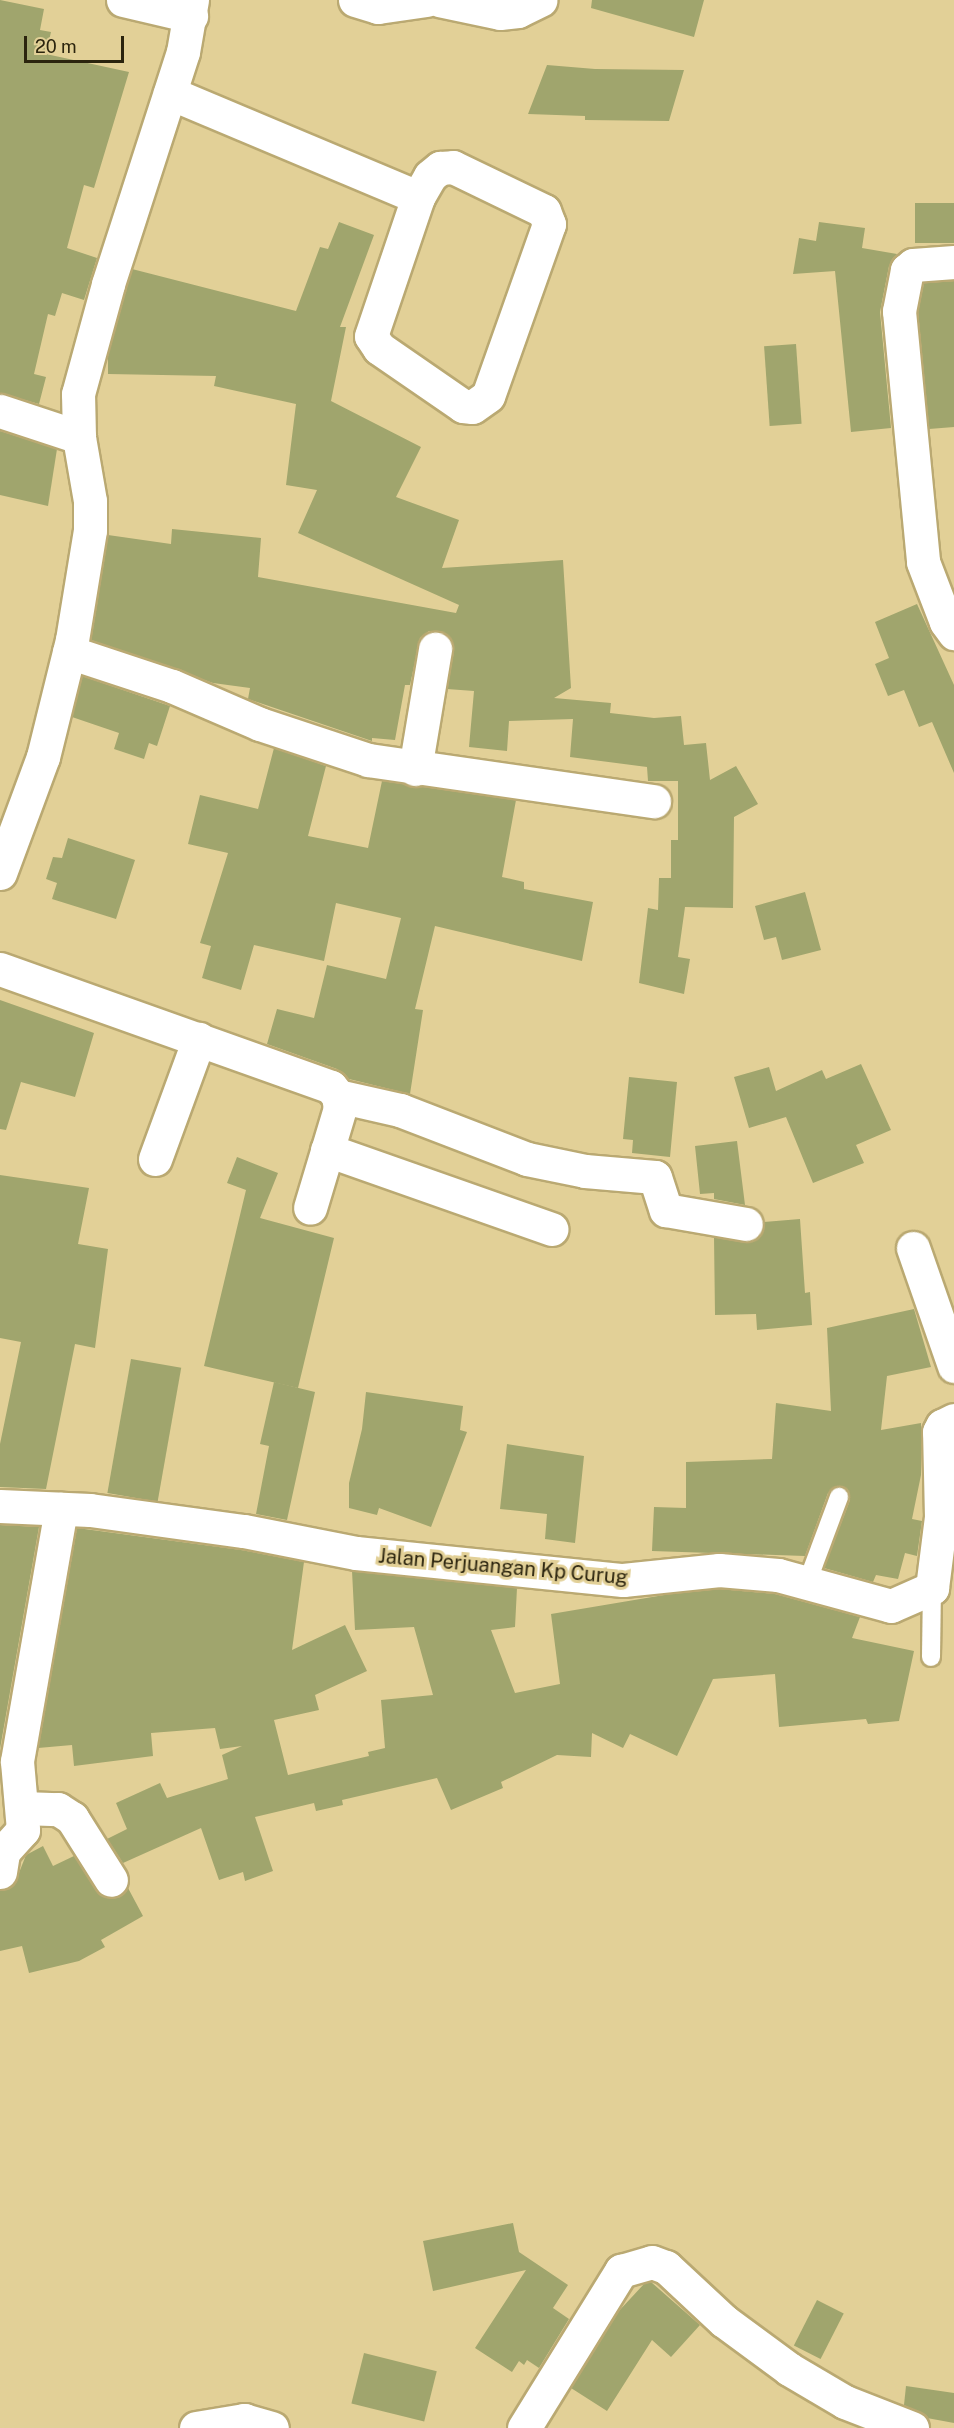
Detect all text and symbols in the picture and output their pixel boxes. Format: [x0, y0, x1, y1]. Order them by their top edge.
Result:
scale bar [27, 24, 128, 62]
text: 20 m [35, 36, 77, 57]
street label: Jalan Perjuangan Kp Curug [377, 1544, 629, 1590]

